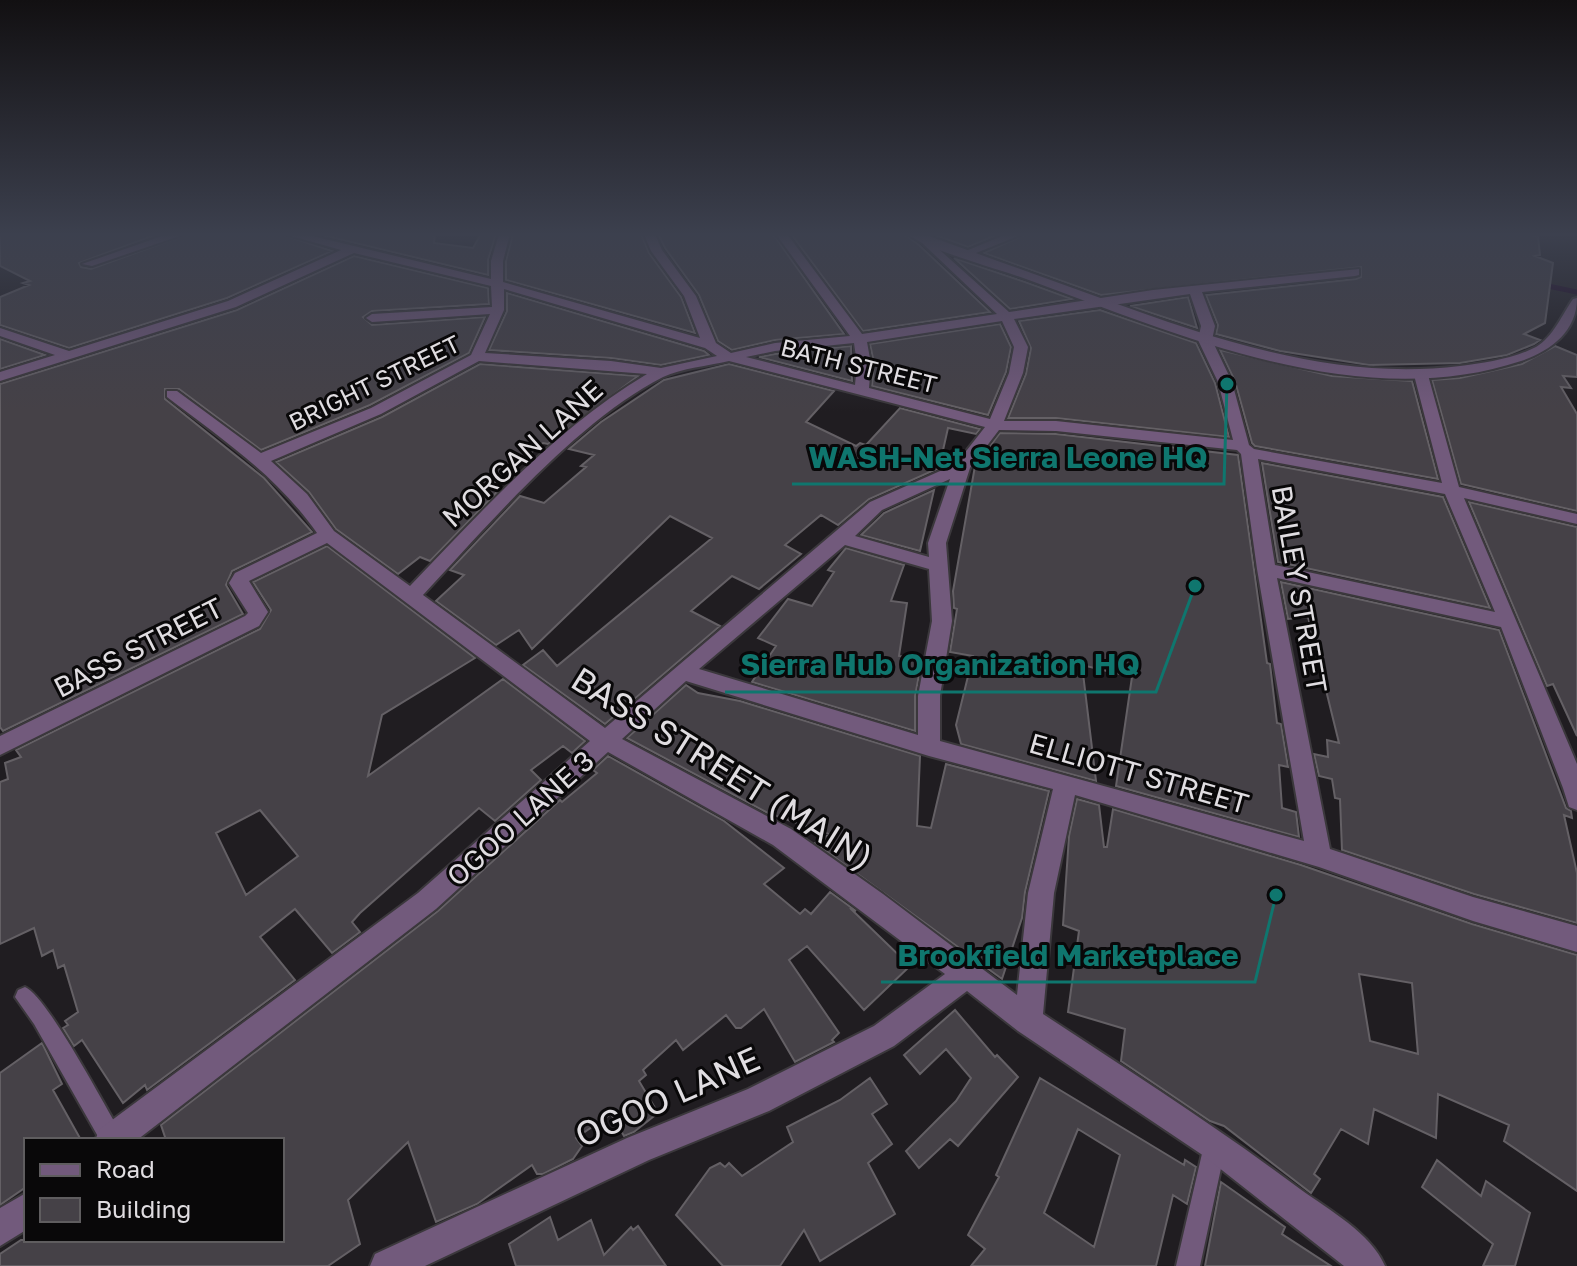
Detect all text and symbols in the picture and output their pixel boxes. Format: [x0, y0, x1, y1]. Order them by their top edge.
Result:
street label: BRIGHT STREET [284, 328, 464, 436]
street label: BATH STREET [778, 332, 940, 398]
street label: MORGAN LANE [435, 372, 609, 534]
callout: WASH-Net Sierra Leone HQ [792, 430, 1224, 484]
text: WASH-Net Sierra Leone HQ [808, 439, 1208, 475]
street label: BAILEY STREET [1266, 483, 1334, 695]
street label: BASS STREET [48, 590, 228, 704]
callout: Sierra Hub Organization HQ [725, 638, 1156, 692]
text: Sierra Hub Organization HQ [740, 646, 1140, 682]
street label: BASS STREET (MAIN) [565, 658, 881, 876]
street label: ELLIOTT STREET [1026, 726, 1252, 820]
street label: OGOO LANE 3 [440, 743, 600, 893]
callout: Brookfield Marketplace [881, 928, 1255, 982]
text: Brookfield Marketplace [897, 937, 1239, 973]
street label: OGOO LANE [569, 1038, 765, 1154]
legend [24, 1138, 284, 1242]
text: Road [96, 1154, 155, 1183]
text: Building [96, 1194, 191, 1223]

